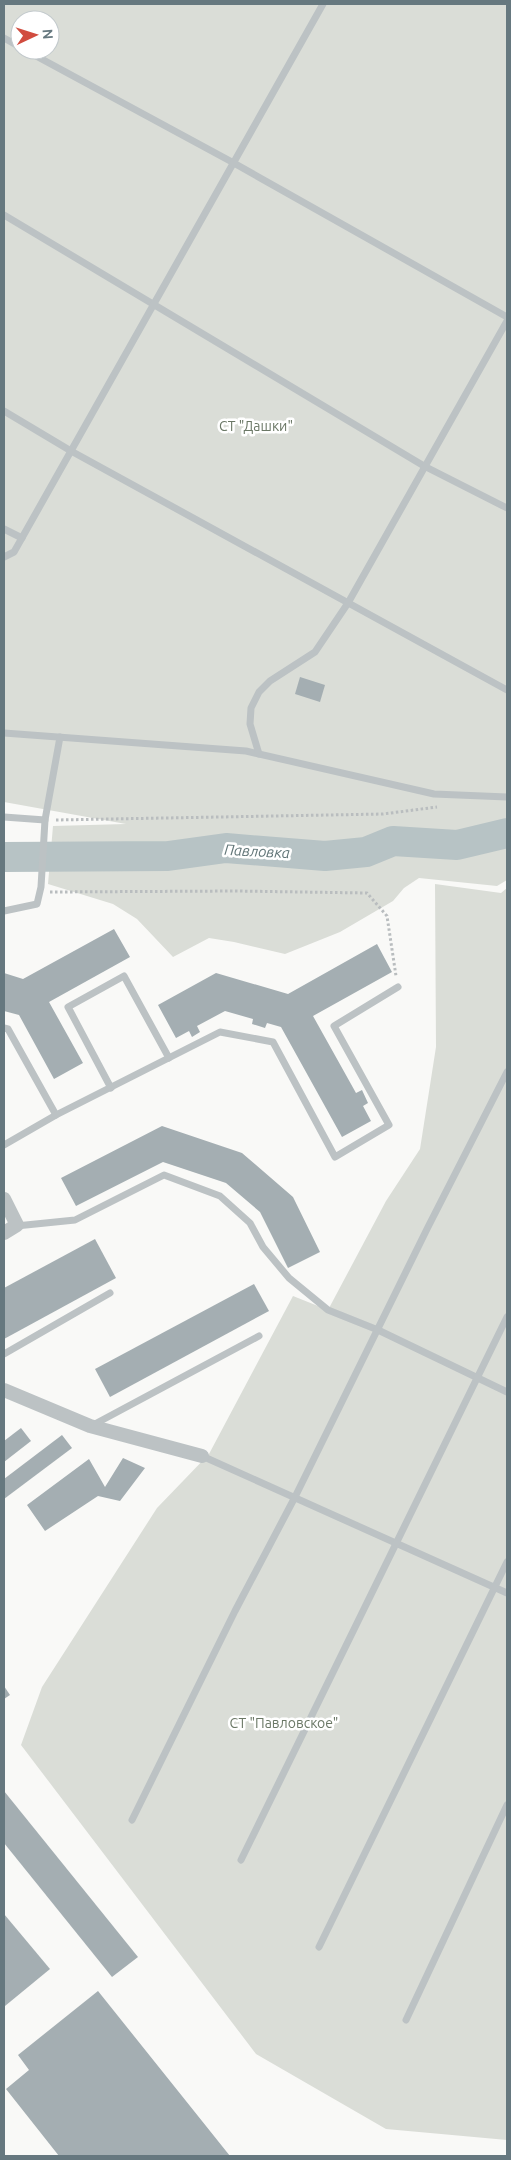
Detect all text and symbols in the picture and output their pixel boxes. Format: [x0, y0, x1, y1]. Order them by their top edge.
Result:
north arrow [10, 10, 60, 60]
text: N [40, 28, 56, 40]
park label: СТ "Дашки" [219, 418, 293, 434]
water label: Павловка [224, 841, 290, 861]
park label: СТ "Павловское" [230, 1715, 338, 1731]

